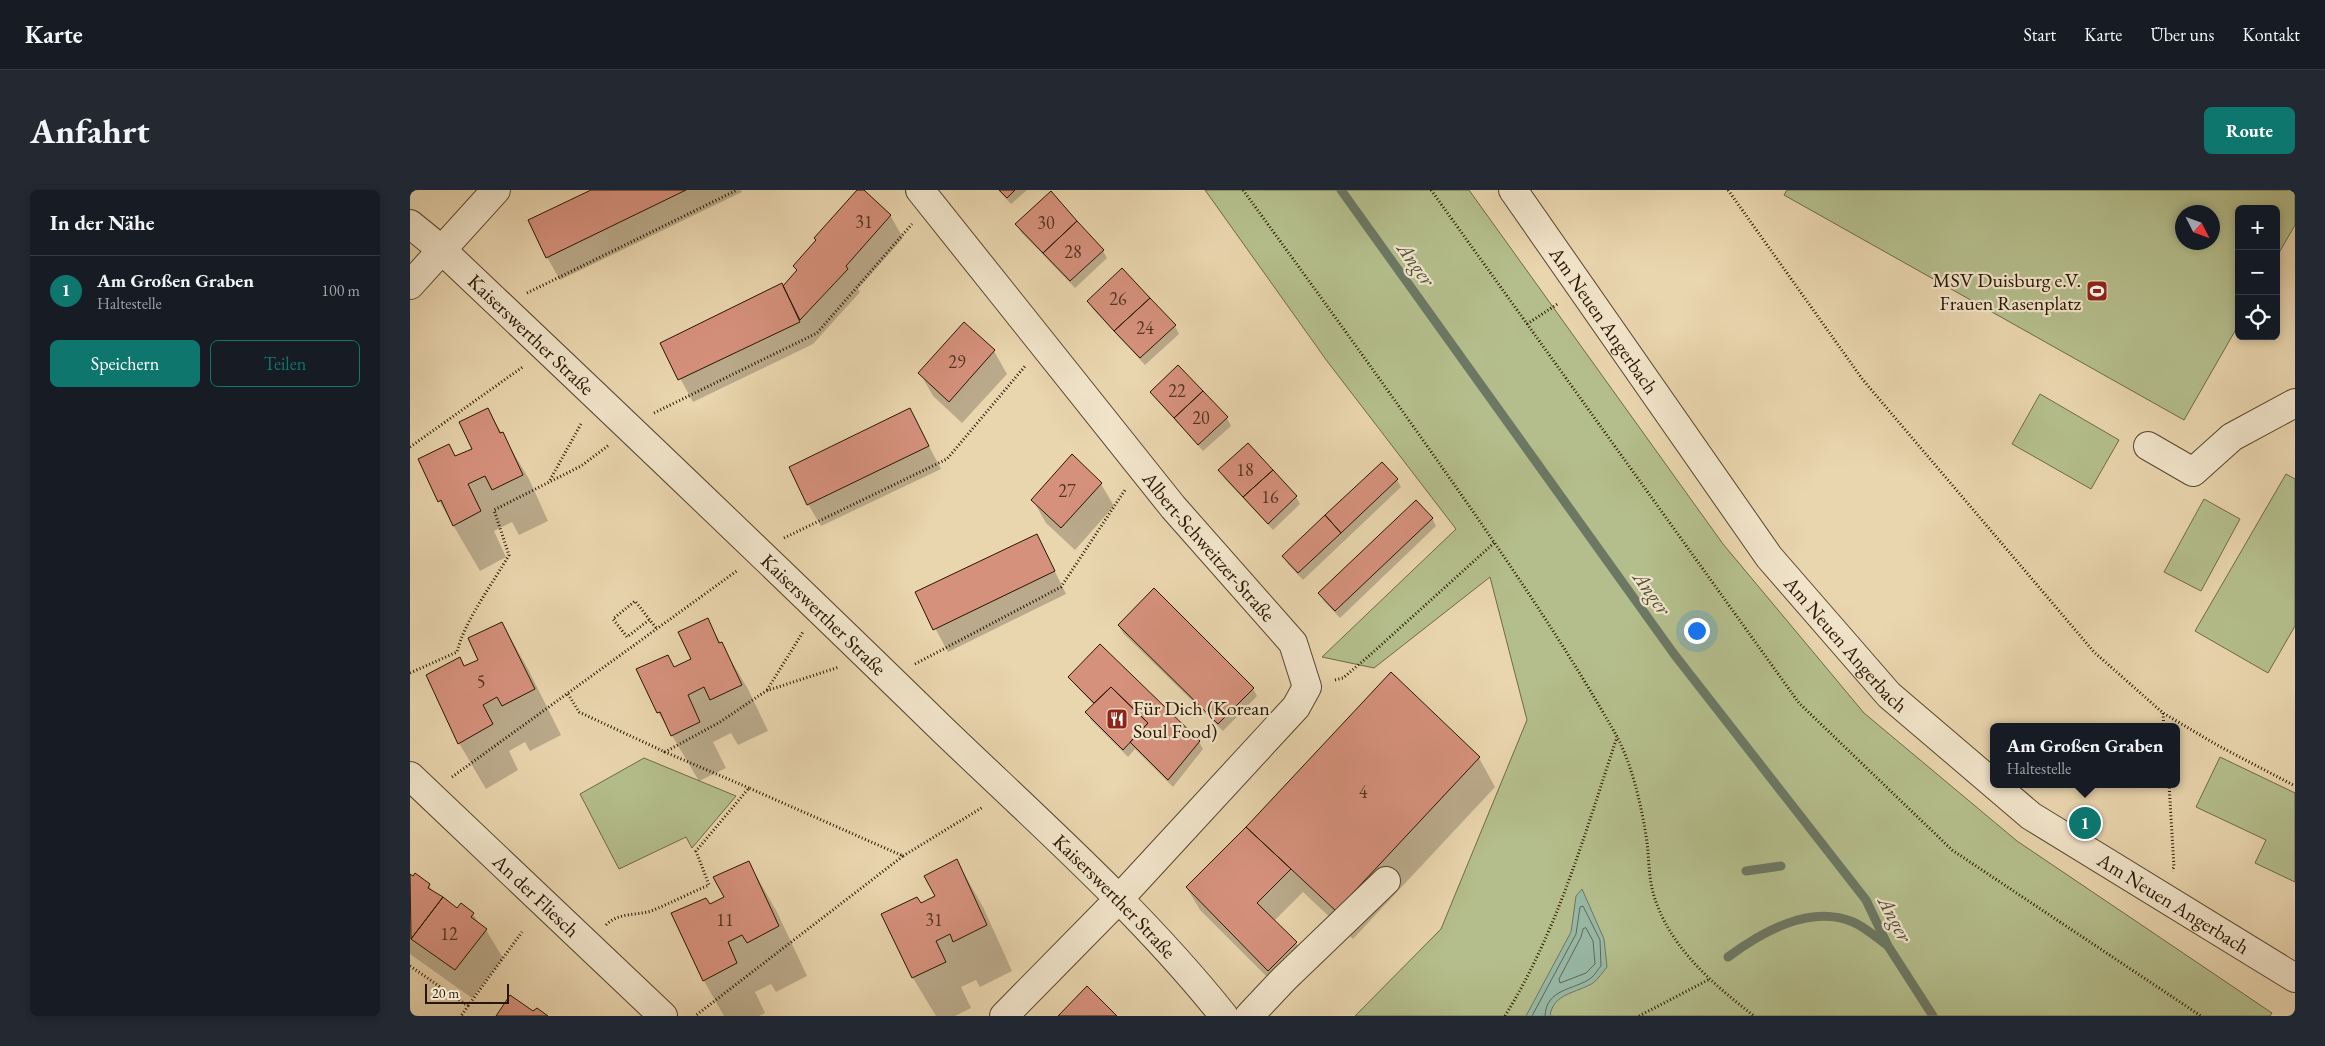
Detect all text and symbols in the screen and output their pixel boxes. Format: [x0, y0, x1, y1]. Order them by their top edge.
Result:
text: Karte [25, 19, 83, 50]
text: Start [2023, 23, 2056, 46]
text: Karte [2084, 23, 2122, 46]
text: Über uns [2150, 23, 2214, 46]
text: Kontakt [2242, 23, 2300, 46]
button: Route [2204, 107, 2295, 154]
text: Anfahrt [30, 108, 150, 153]
north arrow [2175, 205, 2220, 250]
map controls [2235, 205, 2280, 340]
button: + [2235, 205, 2280, 250]
text: In der Nähe [50, 209, 155, 236]
house number: 31 [855, 210, 873, 233]
house number: 30 [1037, 211, 1055, 234]
water label: Anger [1390, 235, 1442, 292]
house number: 28 [1064, 240, 1082, 263]
street label: Am Neuen Angerbach [1543, 241, 1664, 399]
button: − [2235, 250, 2280, 295]
place label: MSV Duisburg e.V. Frauen Rasenplatz [1933, 267, 2081, 316]
text: Am Großen Graben [97, 268, 254, 293]
street label: Kaiserswerther Straße [462, 268, 600, 401]
sports icon: MSV Duisburg e.V. Frauen Rasenplatz [2085, 279, 2109, 303]
text: 1 [62, 280, 70, 301]
text: 100 m [321, 280, 360, 301]
house number: 26 [1109, 287, 1127, 310]
text: Haltestelle [97, 293, 162, 314]
button: locate [2235, 295, 2280, 340]
house number: 24 [1136, 316, 1154, 339]
button: Speichern [50, 340, 200, 387]
button: Teilen [210, 340, 360, 387]
house number: 29 [948, 350, 966, 373]
house number: 22 [1168, 379, 1186, 402]
house number: 20 [1192, 406, 1210, 429]
house number: 18 [1236, 458, 1254, 481]
street label: Albert-Schweitzer-Straße [1136, 465, 1281, 627]
house number: 27 [1058, 479, 1076, 502]
house number: 16 [1261, 485, 1279, 508]
street label: Kaiserswerther Straße [755, 548, 892, 681]
water label: Anger [1626, 564, 1678, 621]
street label: Am Neuen Angerbach [1778, 570, 1913, 718]
your location [1684, 618, 1710, 644]
house number: 5 [477, 670, 485, 693]
place label: Für Dich (Korean Soul Food) [1133, 695, 1270, 744]
restaurant icon: Für Dich (Korean Soul Food) [1105, 707, 1129, 731]
popup [1990, 723, 2180, 788]
text: Am Großen Graben [2007, 733, 2163, 758]
text: Haltestelle [2007, 758, 2071, 779]
house number: 4 [1359, 780, 1368, 803]
pin: 1 [2069, 804, 2101, 842]
street label: Kaiserswerther Straße [1048, 828, 1182, 964]
street label: Am Neuen Angerbach [2092, 846, 2254, 960]
street label: An der Fliesch [487, 848, 585, 943]
water label: Anger [1871, 889, 1919, 947]
house number: 11 [716, 908, 734, 931]
house number: 31 [925, 908, 943, 931]
house number: 12 [440, 922, 458, 945]
scale bar [425, 981, 509, 1004]
text: 20 m [432, 984, 459, 1002]

